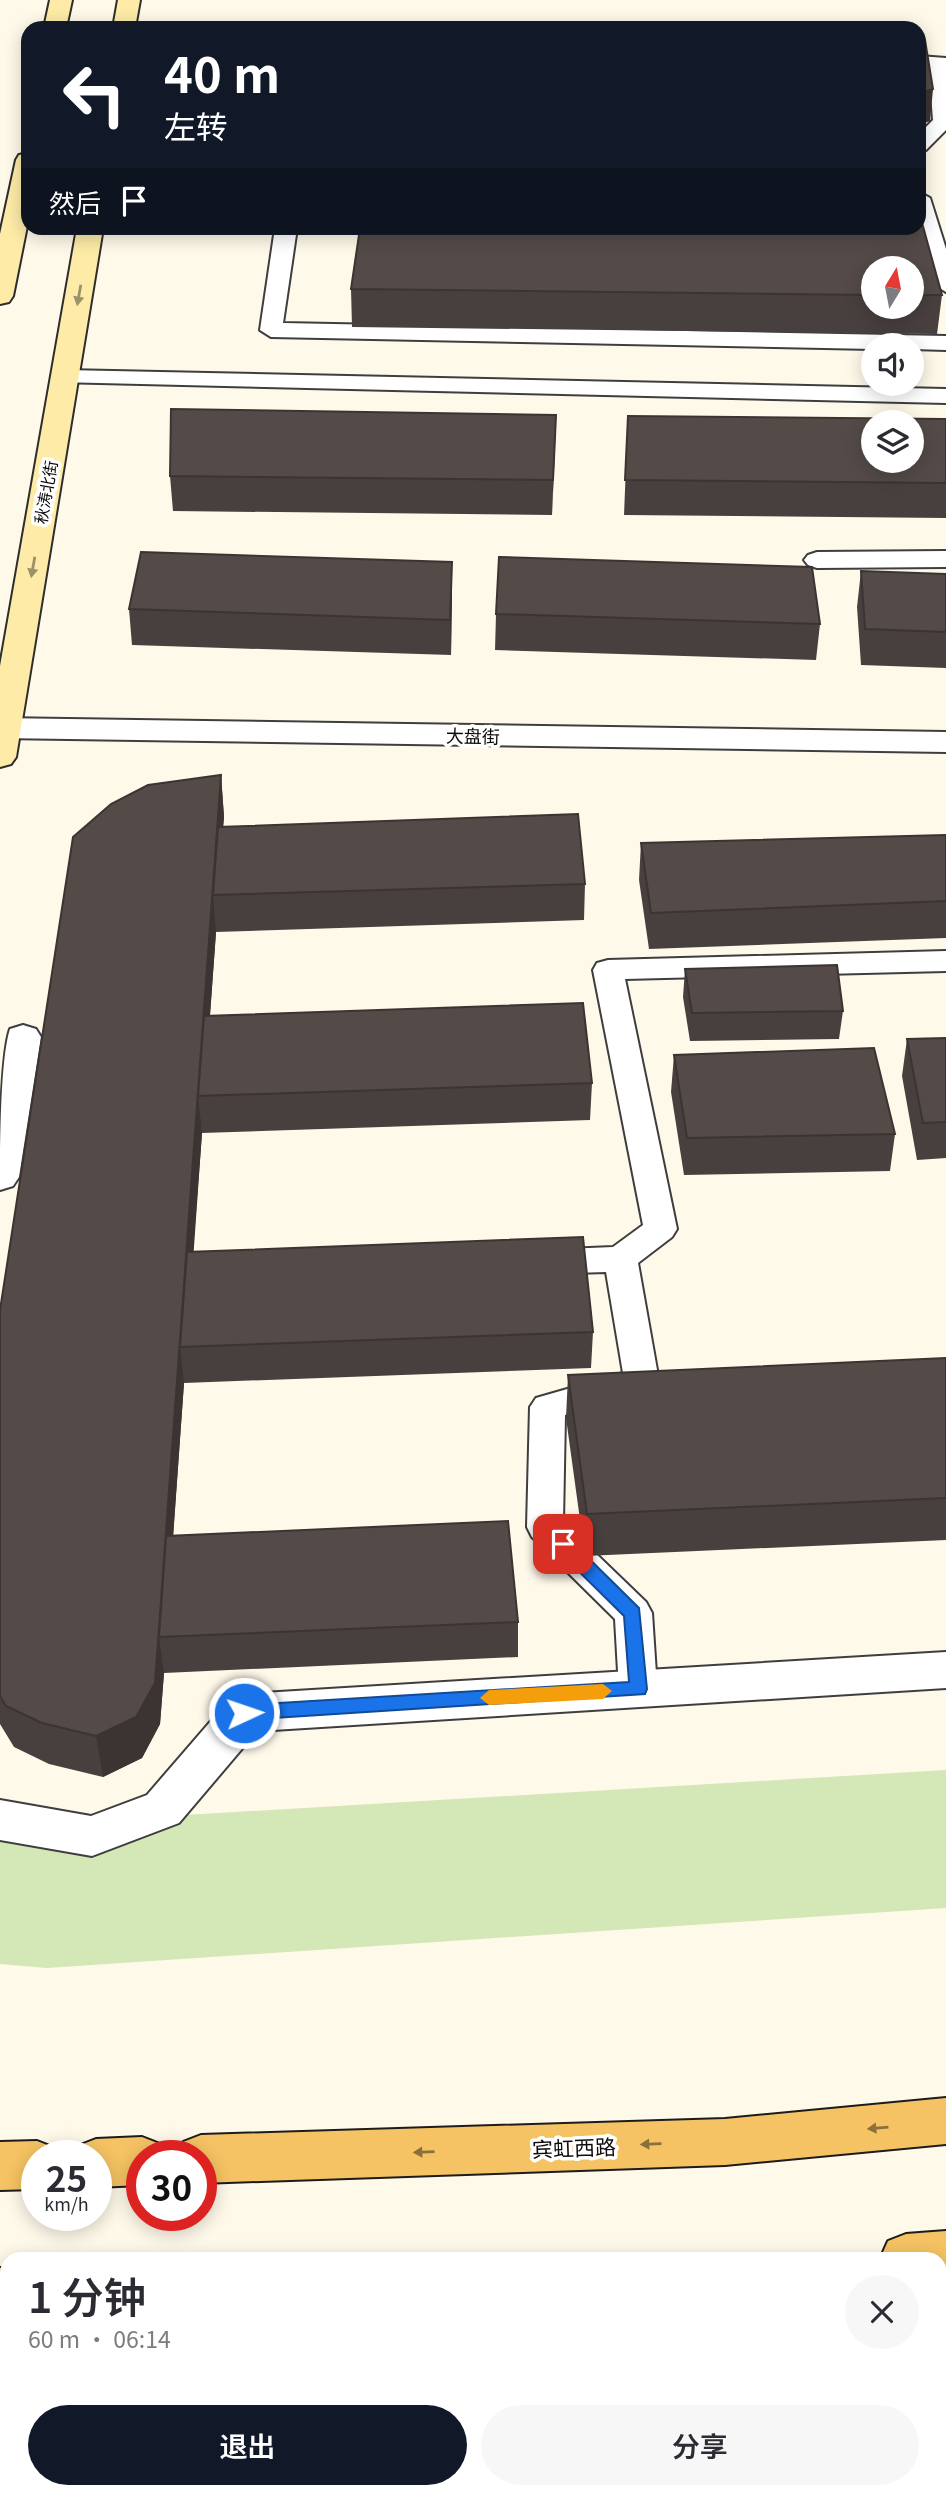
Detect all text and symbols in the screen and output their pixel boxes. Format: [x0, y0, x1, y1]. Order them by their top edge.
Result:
text: 40 m [164, 36, 280, 107]
icon: left [49, 49, 140, 140]
text: 左转 [164, 102, 228, 148]
icon: arrive [115, 182, 153, 220]
text: 然后 [49, 183, 101, 220]
north arrow [861, 256, 924, 318]
map controls [861, 256, 924, 473]
one-way arrow [73, 284, 84, 306]
button: sound [861, 333, 924, 396]
button: layers [861, 410, 924, 473]
street label: 秋涛北街 [28, 458, 62, 526]
one-way arrow [27, 557, 38, 579]
street label: 大盘街 [446, 722, 500, 748]
pin [533, 1514, 593, 1574]
icon: arrive [544, 1525, 582, 1563]
position arrow [207, 1676, 281, 1750]
one-way arrow [867, 2123, 889, 2134]
street label: 宾虹西路 [532, 2131, 616, 2163]
one-way arrow [640, 2139, 662, 2150]
speed limit sign: 30 [126, 2140, 217, 2231]
one-way arrow [413, 2146, 435, 2158]
text: 25 [46, 2151, 87, 2202]
text: km/h [44, 2190, 89, 2216]
text: 1 分钟 [28, 2264, 146, 2325]
button: close [845, 2275, 919, 2349]
text: 60 m · 06:14 [28, 2321, 171, 2355]
button: 退出 [28, 2405, 467, 2485]
button: 分享 [481, 2405, 919, 2485]

